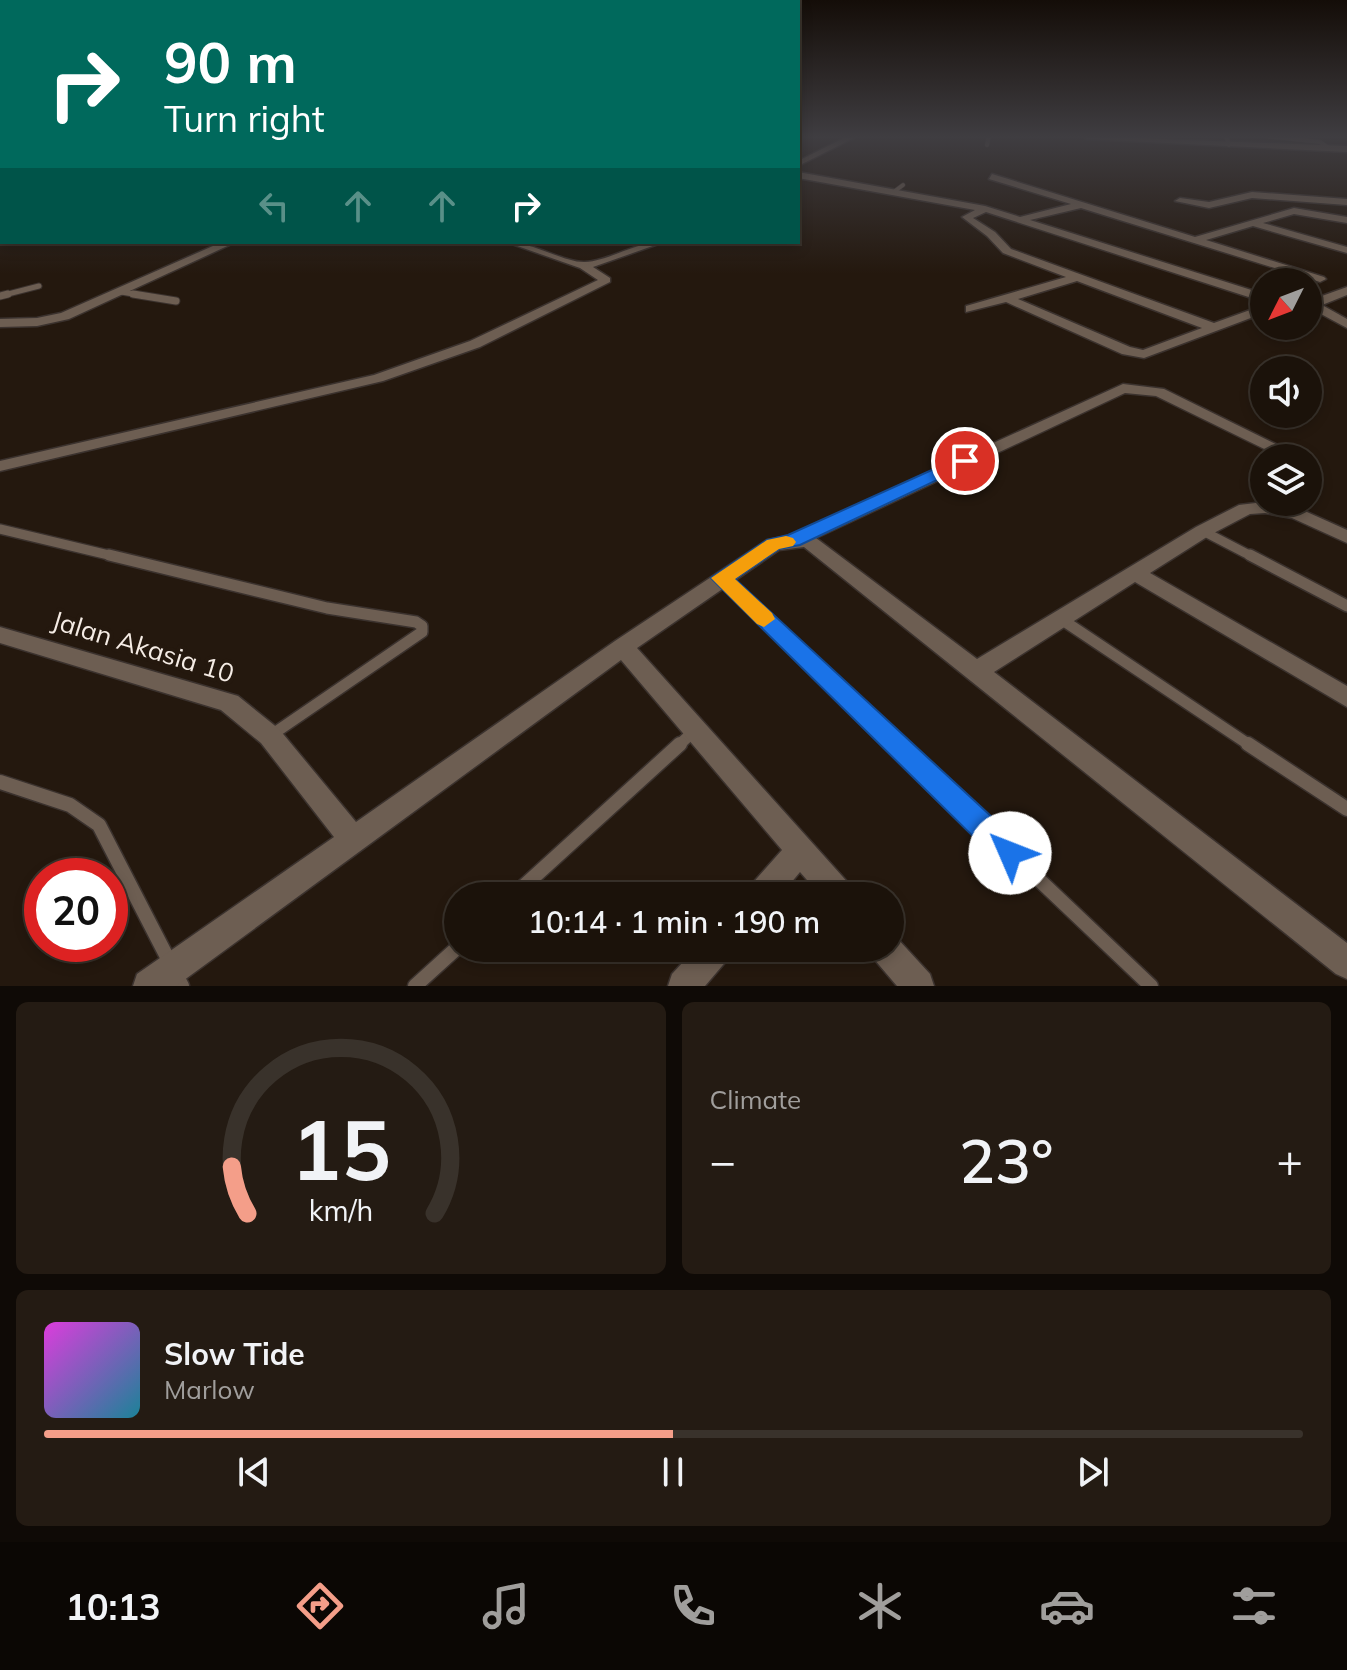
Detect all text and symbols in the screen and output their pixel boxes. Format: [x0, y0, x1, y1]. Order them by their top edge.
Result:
text: 90 m [164, 27, 297, 97]
icon: right [32, 32, 136, 136]
text: Turn right [164, 96, 325, 141]
icon: left [252, 184, 296, 228]
icon: ahead [336, 184, 380, 228]
icon: ahead [420, 184, 464, 228]
icon: right [504, 184, 548, 228]
north arrow [1250, 268, 1322, 340]
map controls [1250, 268, 1322, 516]
button: sound [1250, 356, 1322, 428]
pin [931, 427, 999, 495]
icon: arrive [943, 439, 987, 483]
button: layers [1250, 444, 1322, 516]
street label: Jalan Akasia 10 [48, 603, 238, 690]
position arrow [968, 811, 1052, 895]
speed limit sign: 20 [24, 858, 128, 962]
text: 10:14 · 1 min · 190 m [528, 903, 820, 941]
text: Climate [710, 1083, 801, 1116]
text: 15 [291, 1096, 391, 1201]
text: 23° [959, 1123, 1054, 1198]
text: − [710, 1133, 736, 1188]
text: + [1277, 1133, 1303, 1188]
text: km/h [308, 1192, 373, 1228]
text: Slow Tide [164, 1335, 305, 1373]
text: Marlow [164, 1373, 255, 1406]
icon: previous [232, 1450, 276, 1494]
icon: pause [651, 1450, 695, 1494]
icon: next [1071, 1450, 1115, 1494]
icon: directions [292, 1578, 348, 1634]
icon: music [478, 1578, 534, 1634]
icon: phone [665, 1578, 721, 1634]
icon: climate [852, 1578, 908, 1634]
icon: car [1039, 1578, 1095, 1634]
icon: filters [1226, 1578, 1282, 1634]
text: 10:13 [65, 1584, 161, 1629]

